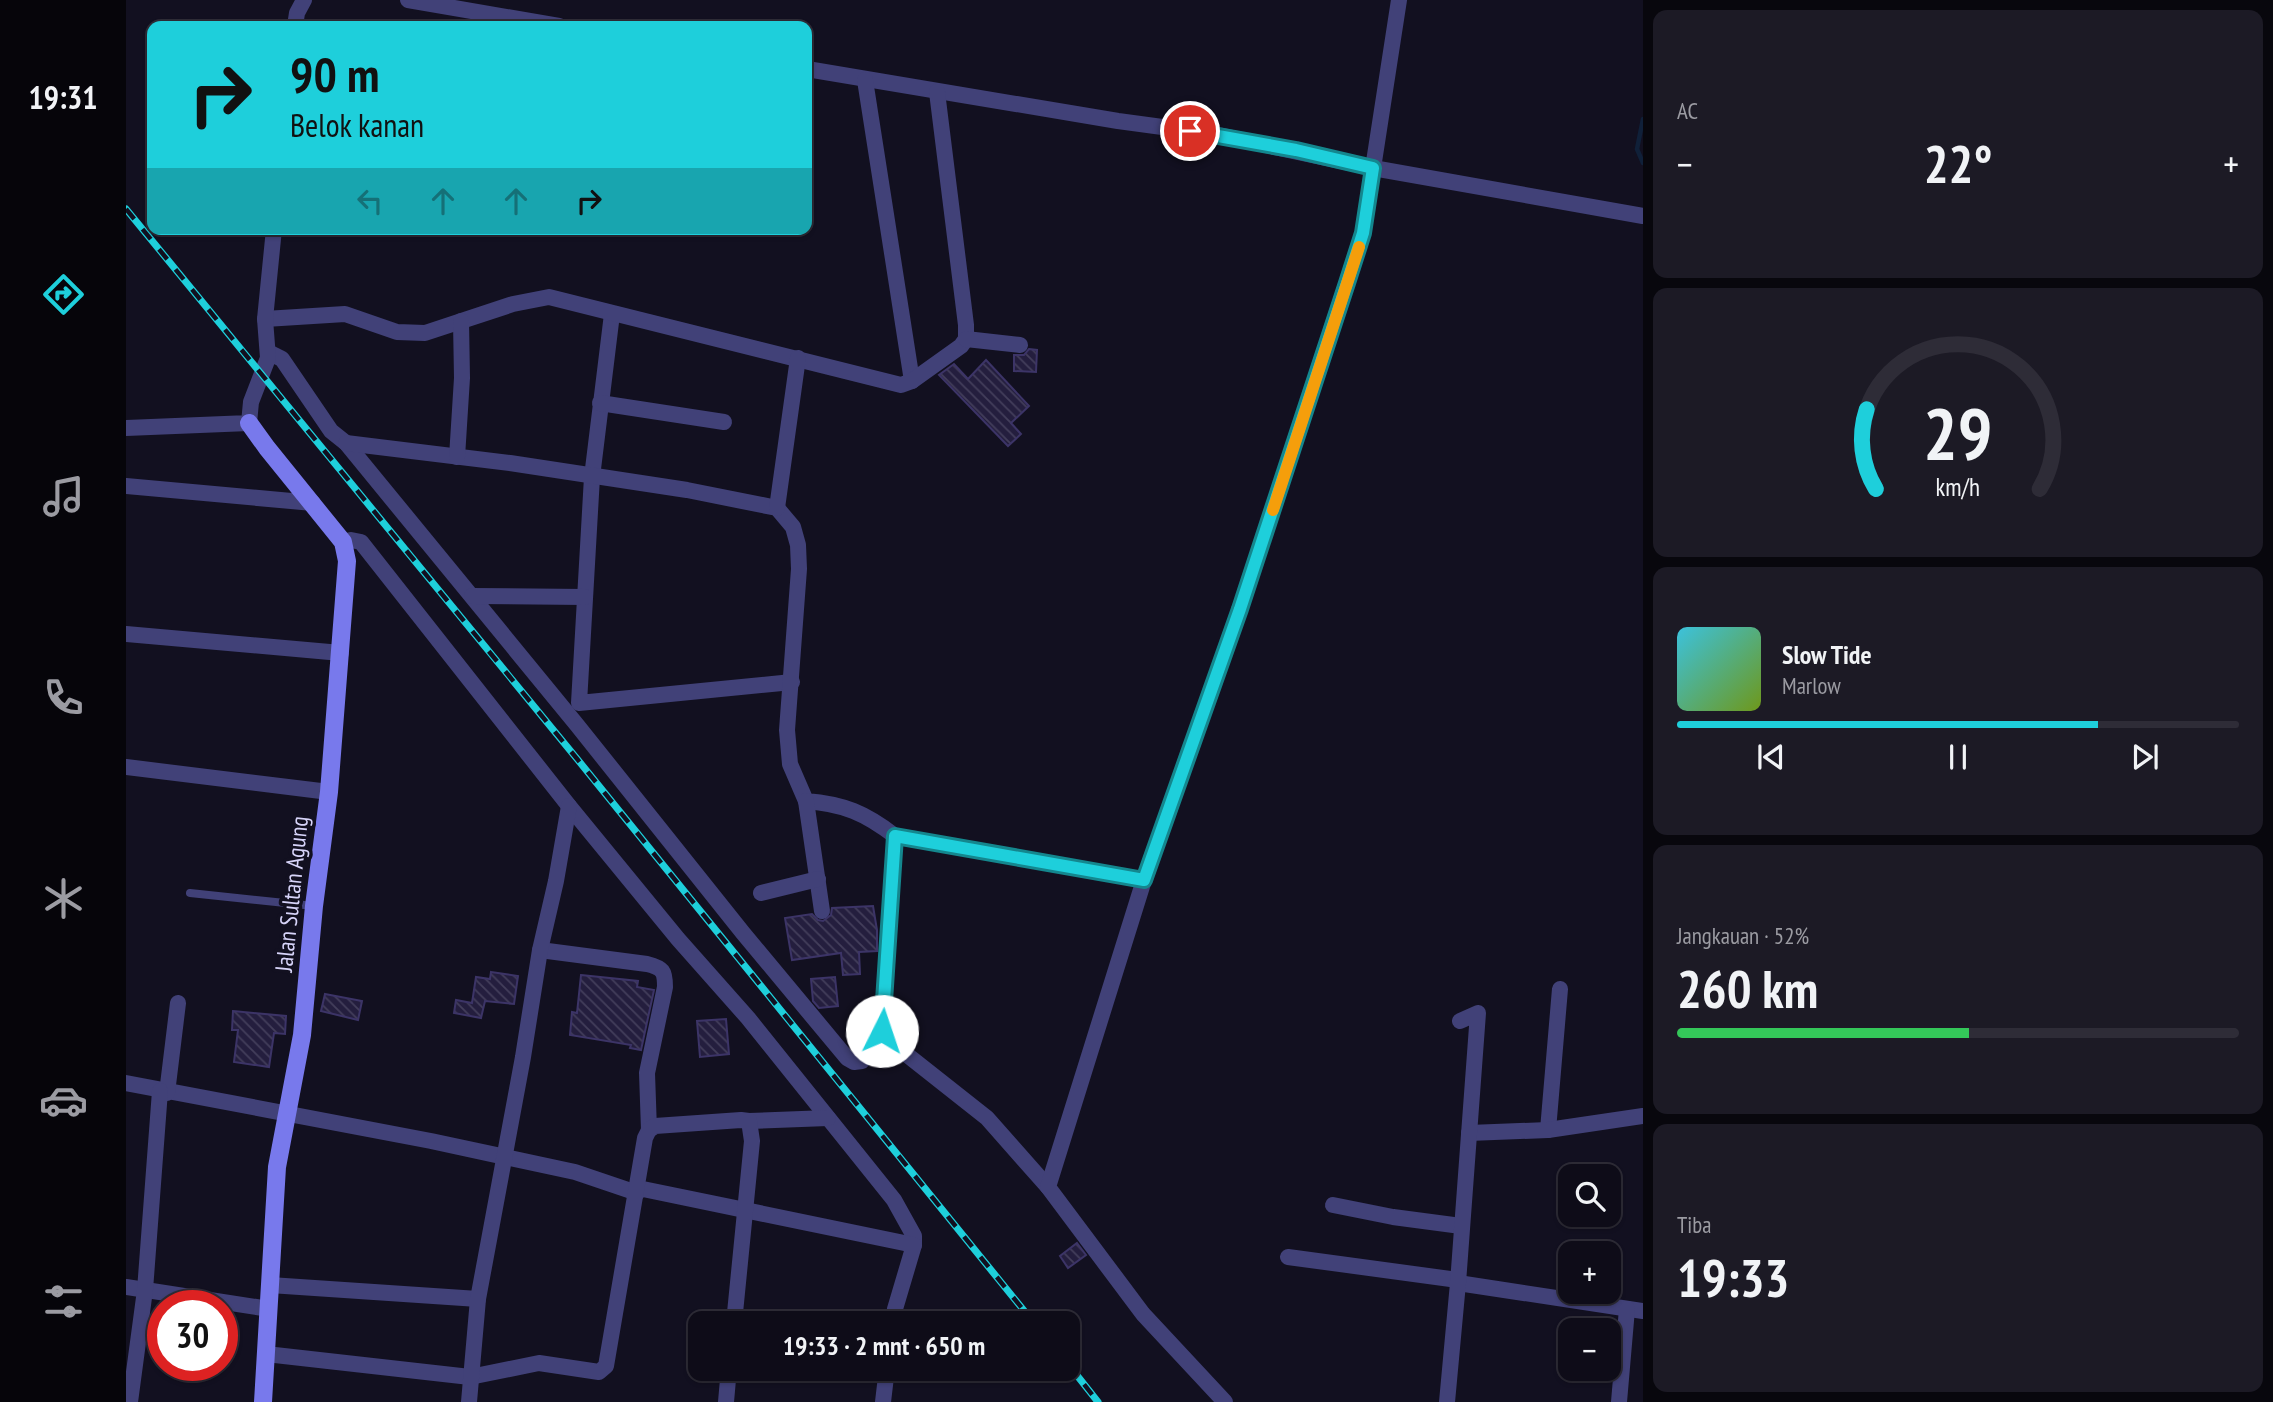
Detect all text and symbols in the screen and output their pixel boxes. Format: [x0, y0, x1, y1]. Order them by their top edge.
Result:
text: 90 m [290, 42, 379, 106]
icon: right [175, 49, 266, 140]
text: 19:31 [28, 76, 98, 118]
text: AC [1677, 96, 1698, 125]
pin [1160, 101, 1220, 161]
text: Belok kanan [290, 104, 424, 146]
icon: arrive [1171, 112, 1209, 150]
text: 22° [1924, 130, 1992, 197]
text: − [1677, 139, 1693, 188]
text: + [2223, 139, 2239, 188]
icon: left [351, 182, 389, 220]
icon: ahead [424, 182, 462, 220]
icon: ahead [497, 182, 535, 220]
icon: right [570, 182, 608, 220]
icon: directions [39, 270, 88, 319]
text: 29 [1923, 385, 1993, 479]
text: km/h [1936, 470, 1980, 502]
icon: music [39, 472, 88, 521]
text: Slow Tide [1782, 638, 1872, 671]
text: Marlow [1782, 671, 1841, 700]
icon: phone [39, 673, 88, 722]
icon: previous [1752, 738, 1790, 776]
icon: pause [1939, 738, 1977, 776]
icon: next [2126, 738, 2164, 776]
street label: Jalan Sultan Agung [268, 815, 315, 974]
icon: climate [39, 874, 88, 923]
text: Jangkauan · 52% [1677, 921, 1809, 950]
text: 260 km [1677, 955, 1818, 1022]
position arrow [845, 994, 919, 1068]
icon: car [39, 1076, 88, 1125]
map controls [1558, 1164, 1621, 1381]
button: search [1558, 1164, 1621, 1227]
text: Tiba [1677, 1210, 1711, 1239]
button: + [1558, 1241, 1621, 1304]
text: 19:33 [1677, 1244, 1789, 1311]
icon: filters [39, 1277, 88, 1326]
speed limit sign: 30 [147, 1290, 238, 1381]
button: − [1558, 1318, 1621, 1381]
text: 19:33 · 2 mnt · 650 m [783, 1329, 985, 1362]

